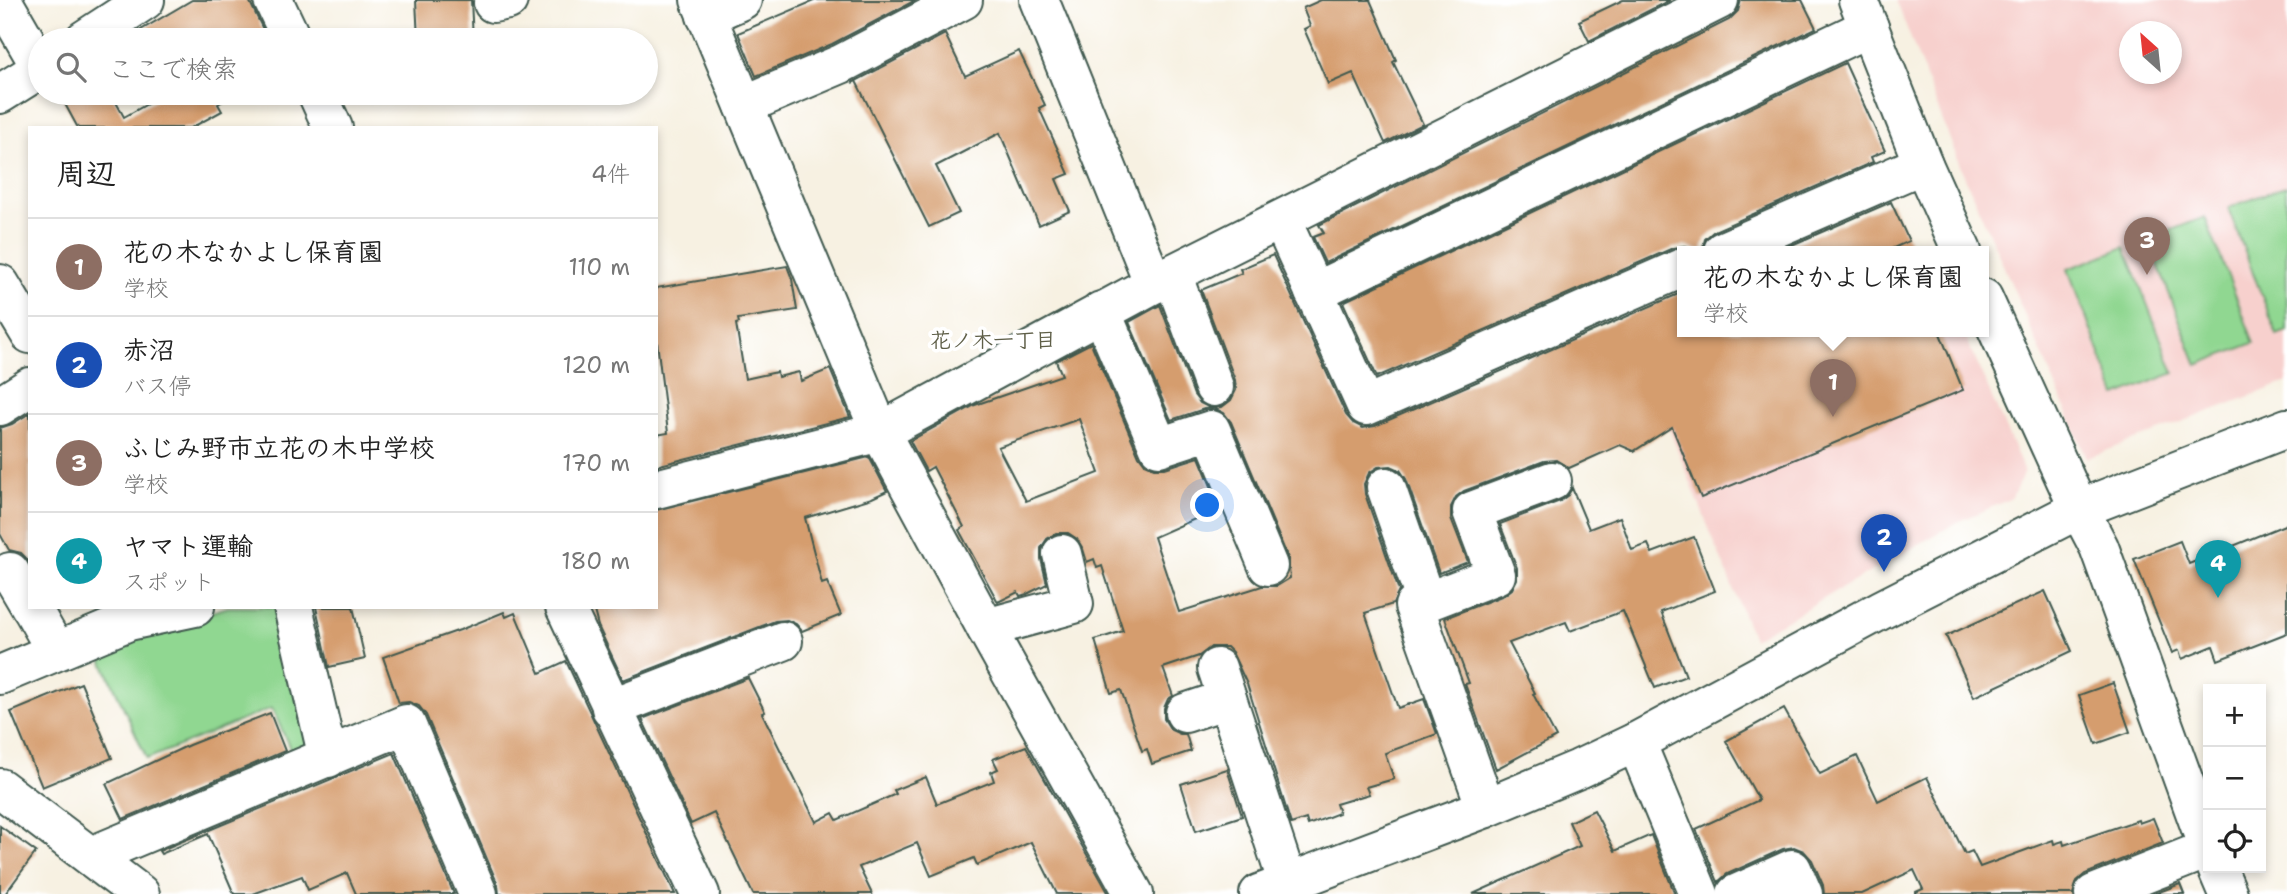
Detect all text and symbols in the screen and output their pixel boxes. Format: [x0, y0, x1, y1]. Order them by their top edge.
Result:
north arrow [2119, 21, 2182, 84]
search box [28, 28, 658, 105]
icon: search [52, 48, 90, 86]
text: ここで検索 [108, 51, 238, 86]
text: 周辺 [56, 153, 116, 194]
text: 4件 [591, 159, 630, 189]
pin: 3 [2124, 217, 2170, 275]
text: 花の木なかよし保育園 [123, 234, 384, 269]
popup [1677, 246, 1989, 337]
text: 1 [74, 252, 84, 282]
text: 110 m [568, 252, 630, 282]
text: 花の木なかよし保育園 [1703, 259, 1963, 294]
text: 学校 [123, 273, 169, 303]
text: 学校 [1703, 298, 1749, 328]
district label: 花ノ木一丁目 [930, 326, 1056, 354]
text: 赤沼 [123, 332, 175, 367]
text: 2 [71, 350, 87, 380]
text: 120 m [562, 350, 630, 380]
pin: 1 [1810, 359, 1856, 417]
text: バス停 [123, 371, 192, 401]
text: ふじみ野市立花の木中学校 [123, 430, 435, 465]
text: 3 [71, 448, 87, 478]
text: 170 m [562, 448, 630, 478]
text: 学校 [123, 469, 169, 499]
your location [1190, 488, 1224, 522]
pin: 2 [1861, 514, 1907, 572]
text: ヤマト運輸 [123, 528, 253, 563]
pin: 4 [2195, 540, 2241, 598]
text: 4 [71, 546, 87, 576]
text: 180 m [561, 546, 630, 576]
text: スポット [123, 567, 215, 597]
map controls [2203, 684, 2266, 873]
button: + [2203, 684, 2266, 747]
button: − [2203, 747, 2266, 810]
button: locate [2203, 810, 2266, 873]

